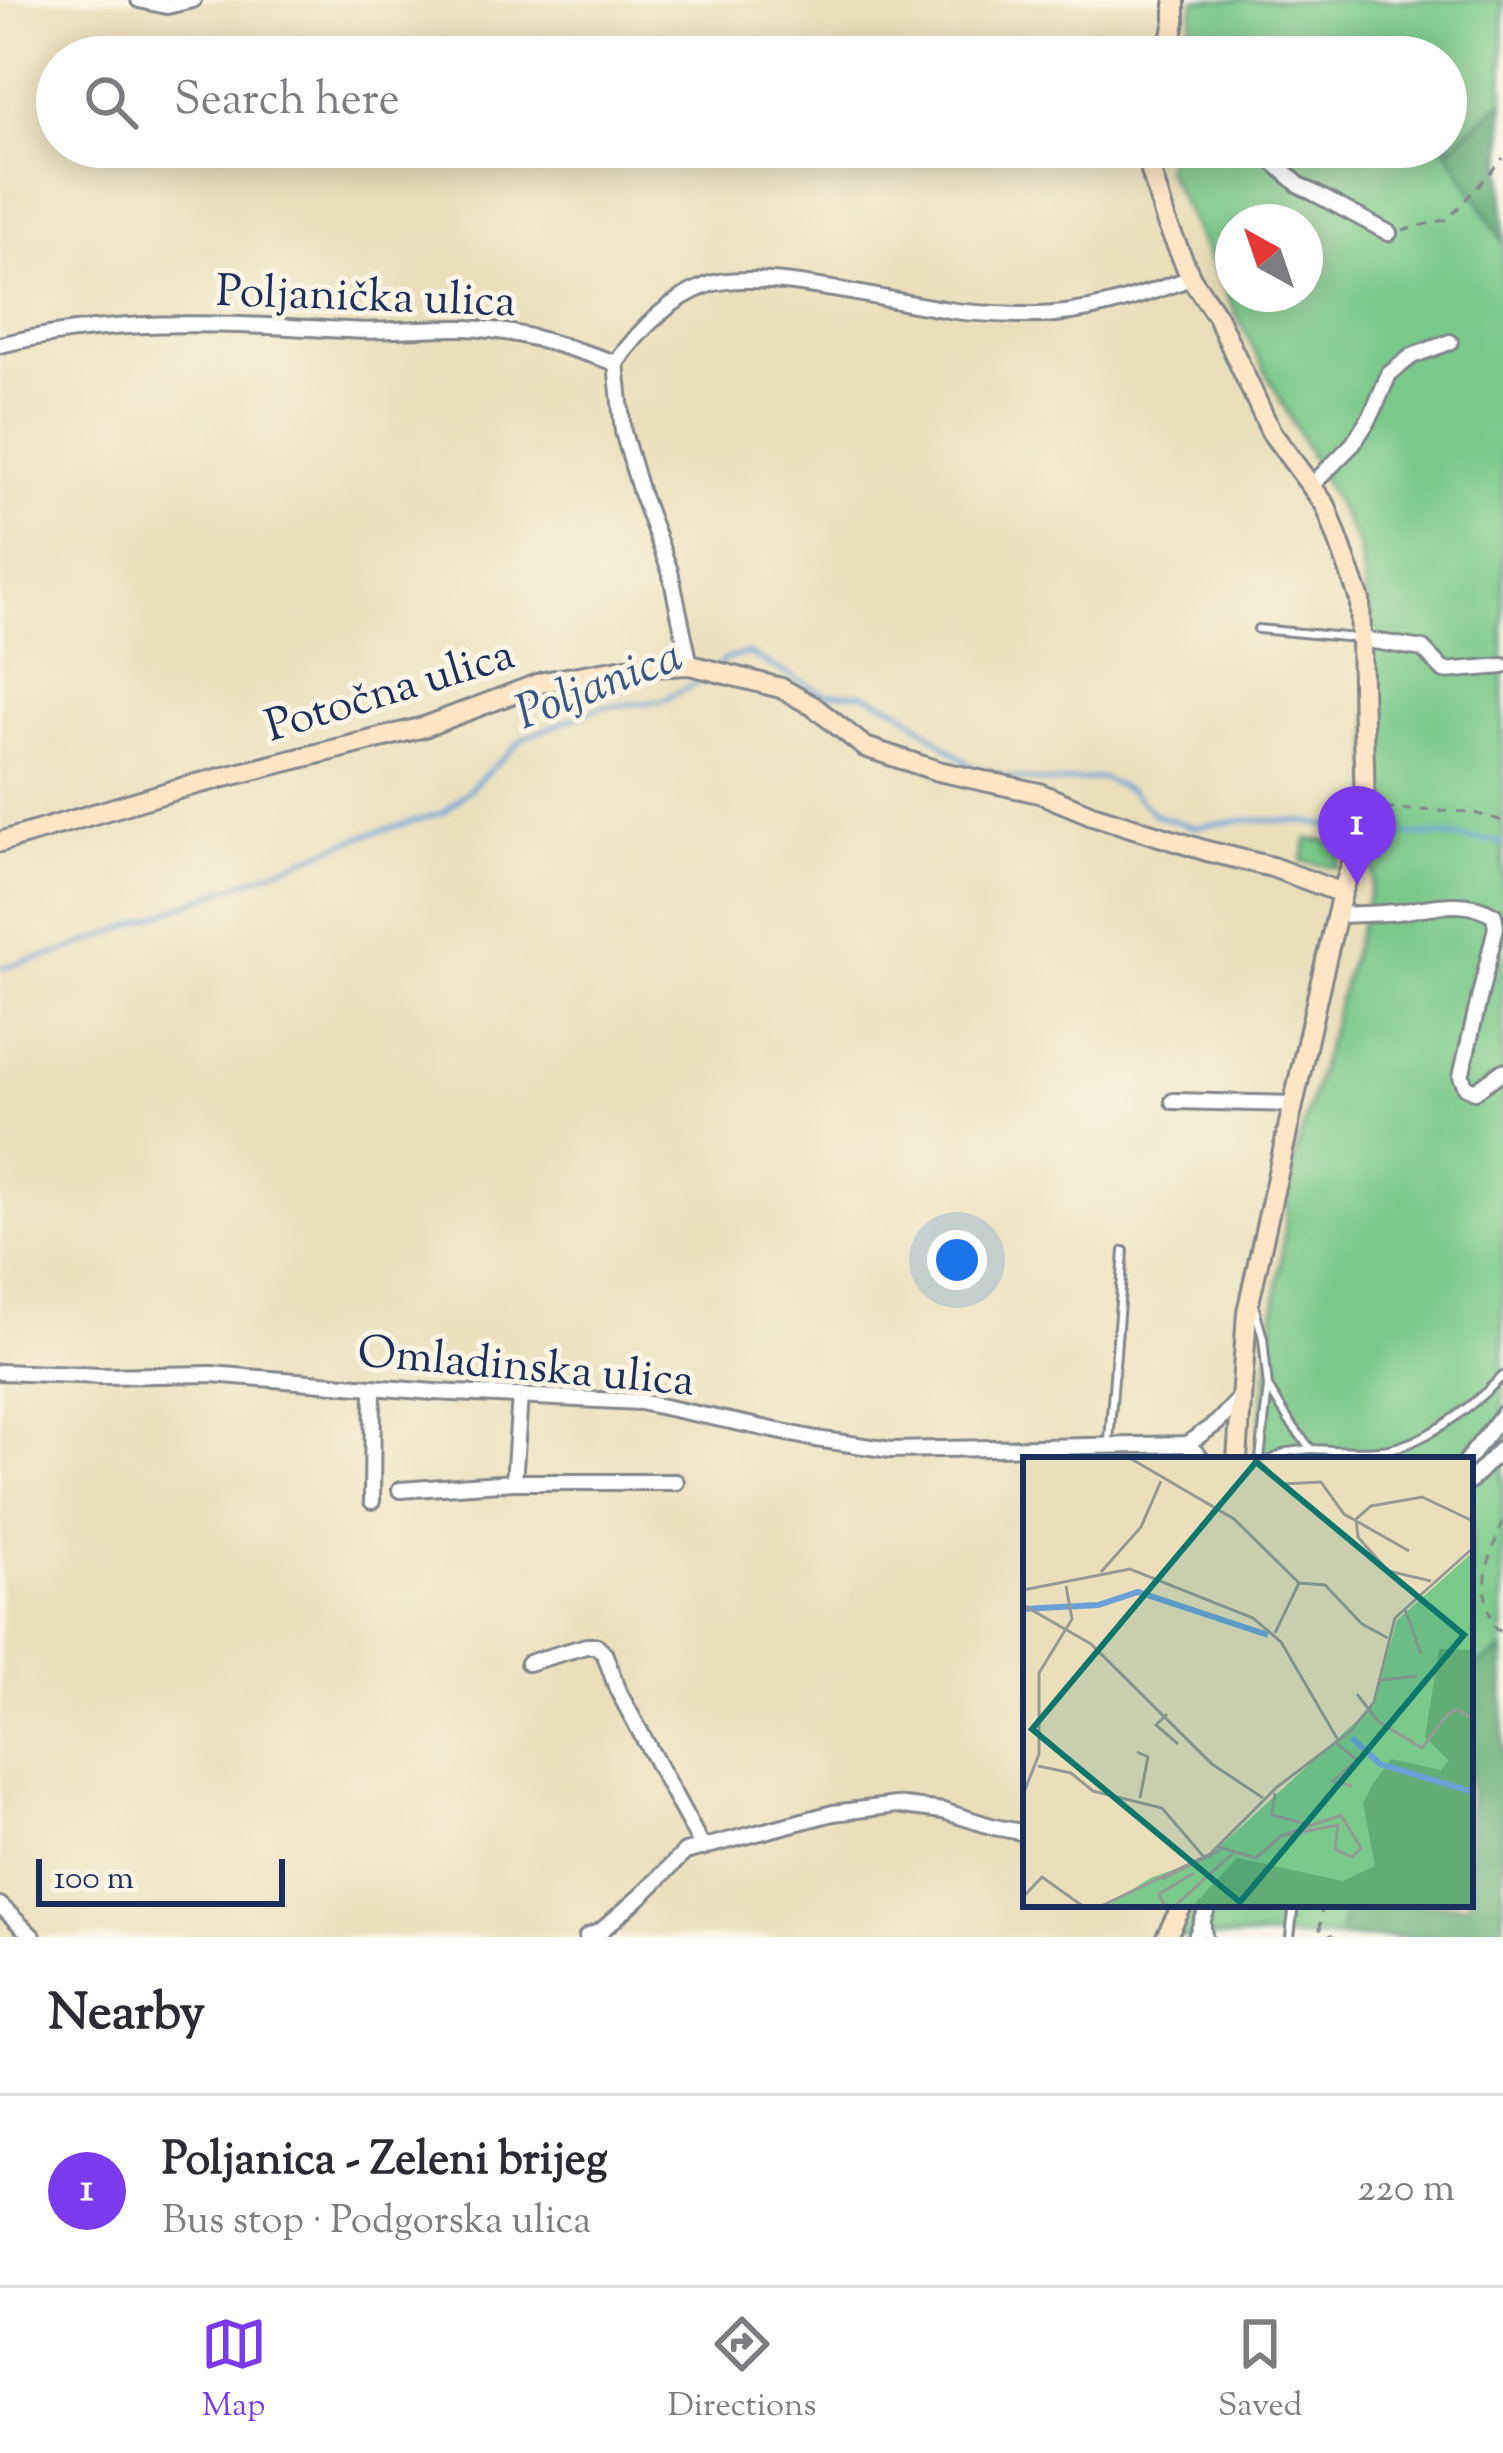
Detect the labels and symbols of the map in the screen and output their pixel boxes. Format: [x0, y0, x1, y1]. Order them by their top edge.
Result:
north arrow [1215, 204, 1323, 312]
street label: Poljanička ulica [215, 262, 517, 337]
water label: Poljanica [507, 624, 693, 750]
street label: Potočna ulica [258, 625, 523, 762]
pin: 1 [1318, 786, 1396, 885]
your location [927, 1230, 987, 1290]
street label: Omladinska ulica [354, 1322, 697, 1417]
inset map [1023, 1457, 1473, 1907]
scale bar [36, 1853, 285, 1906]

